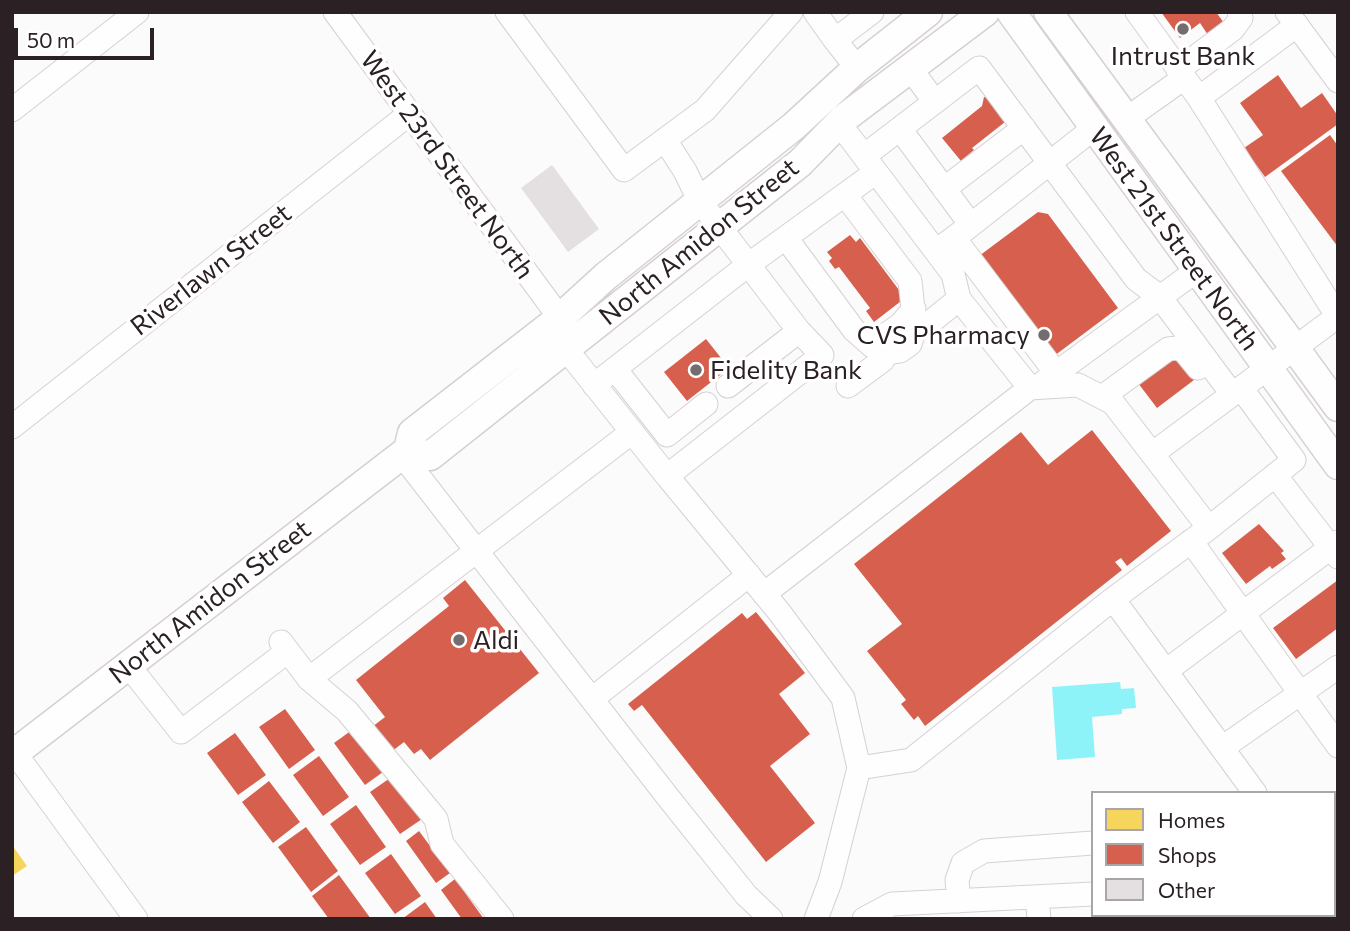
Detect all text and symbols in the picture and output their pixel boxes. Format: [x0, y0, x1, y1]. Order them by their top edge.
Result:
scale bar [18, 14, 158, 58]
marker: Intrust Bank [1175, 21, 1191, 37]
text: 50 m [27, 27, 75, 52]
place label: Intrust Bank [1111, 40, 1255, 72]
street label: West 23rd Street North [354, 45, 540, 285]
street label: West 21st Street North [1083, 121, 1265, 357]
street label: North Amidon Street [593, 152, 805, 332]
street label: Riverlawn Street [124, 198, 298, 342]
place label: CVS Pharmacy [857, 319, 1030, 351]
marker: CVS Pharmacy [1036, 327, 1052, 343]
place label: Fidelity Bank [710, 354, 862, 386]
marker: Fidelity Bank [688, 362, 704, 378]
street label: North Amidon Street [103, 514, 317, 690]
place label: Aldi [473, 624, 519, 656]
marker: Aldi [451, 632, 467, 648]
legend [1091, 791, 1336, 917]
text: Homes [1158, 807, 1225, 832]
text: Shops [1158, 842, 1217, 867]
text: Other [1158, 877, 1215, 902]

